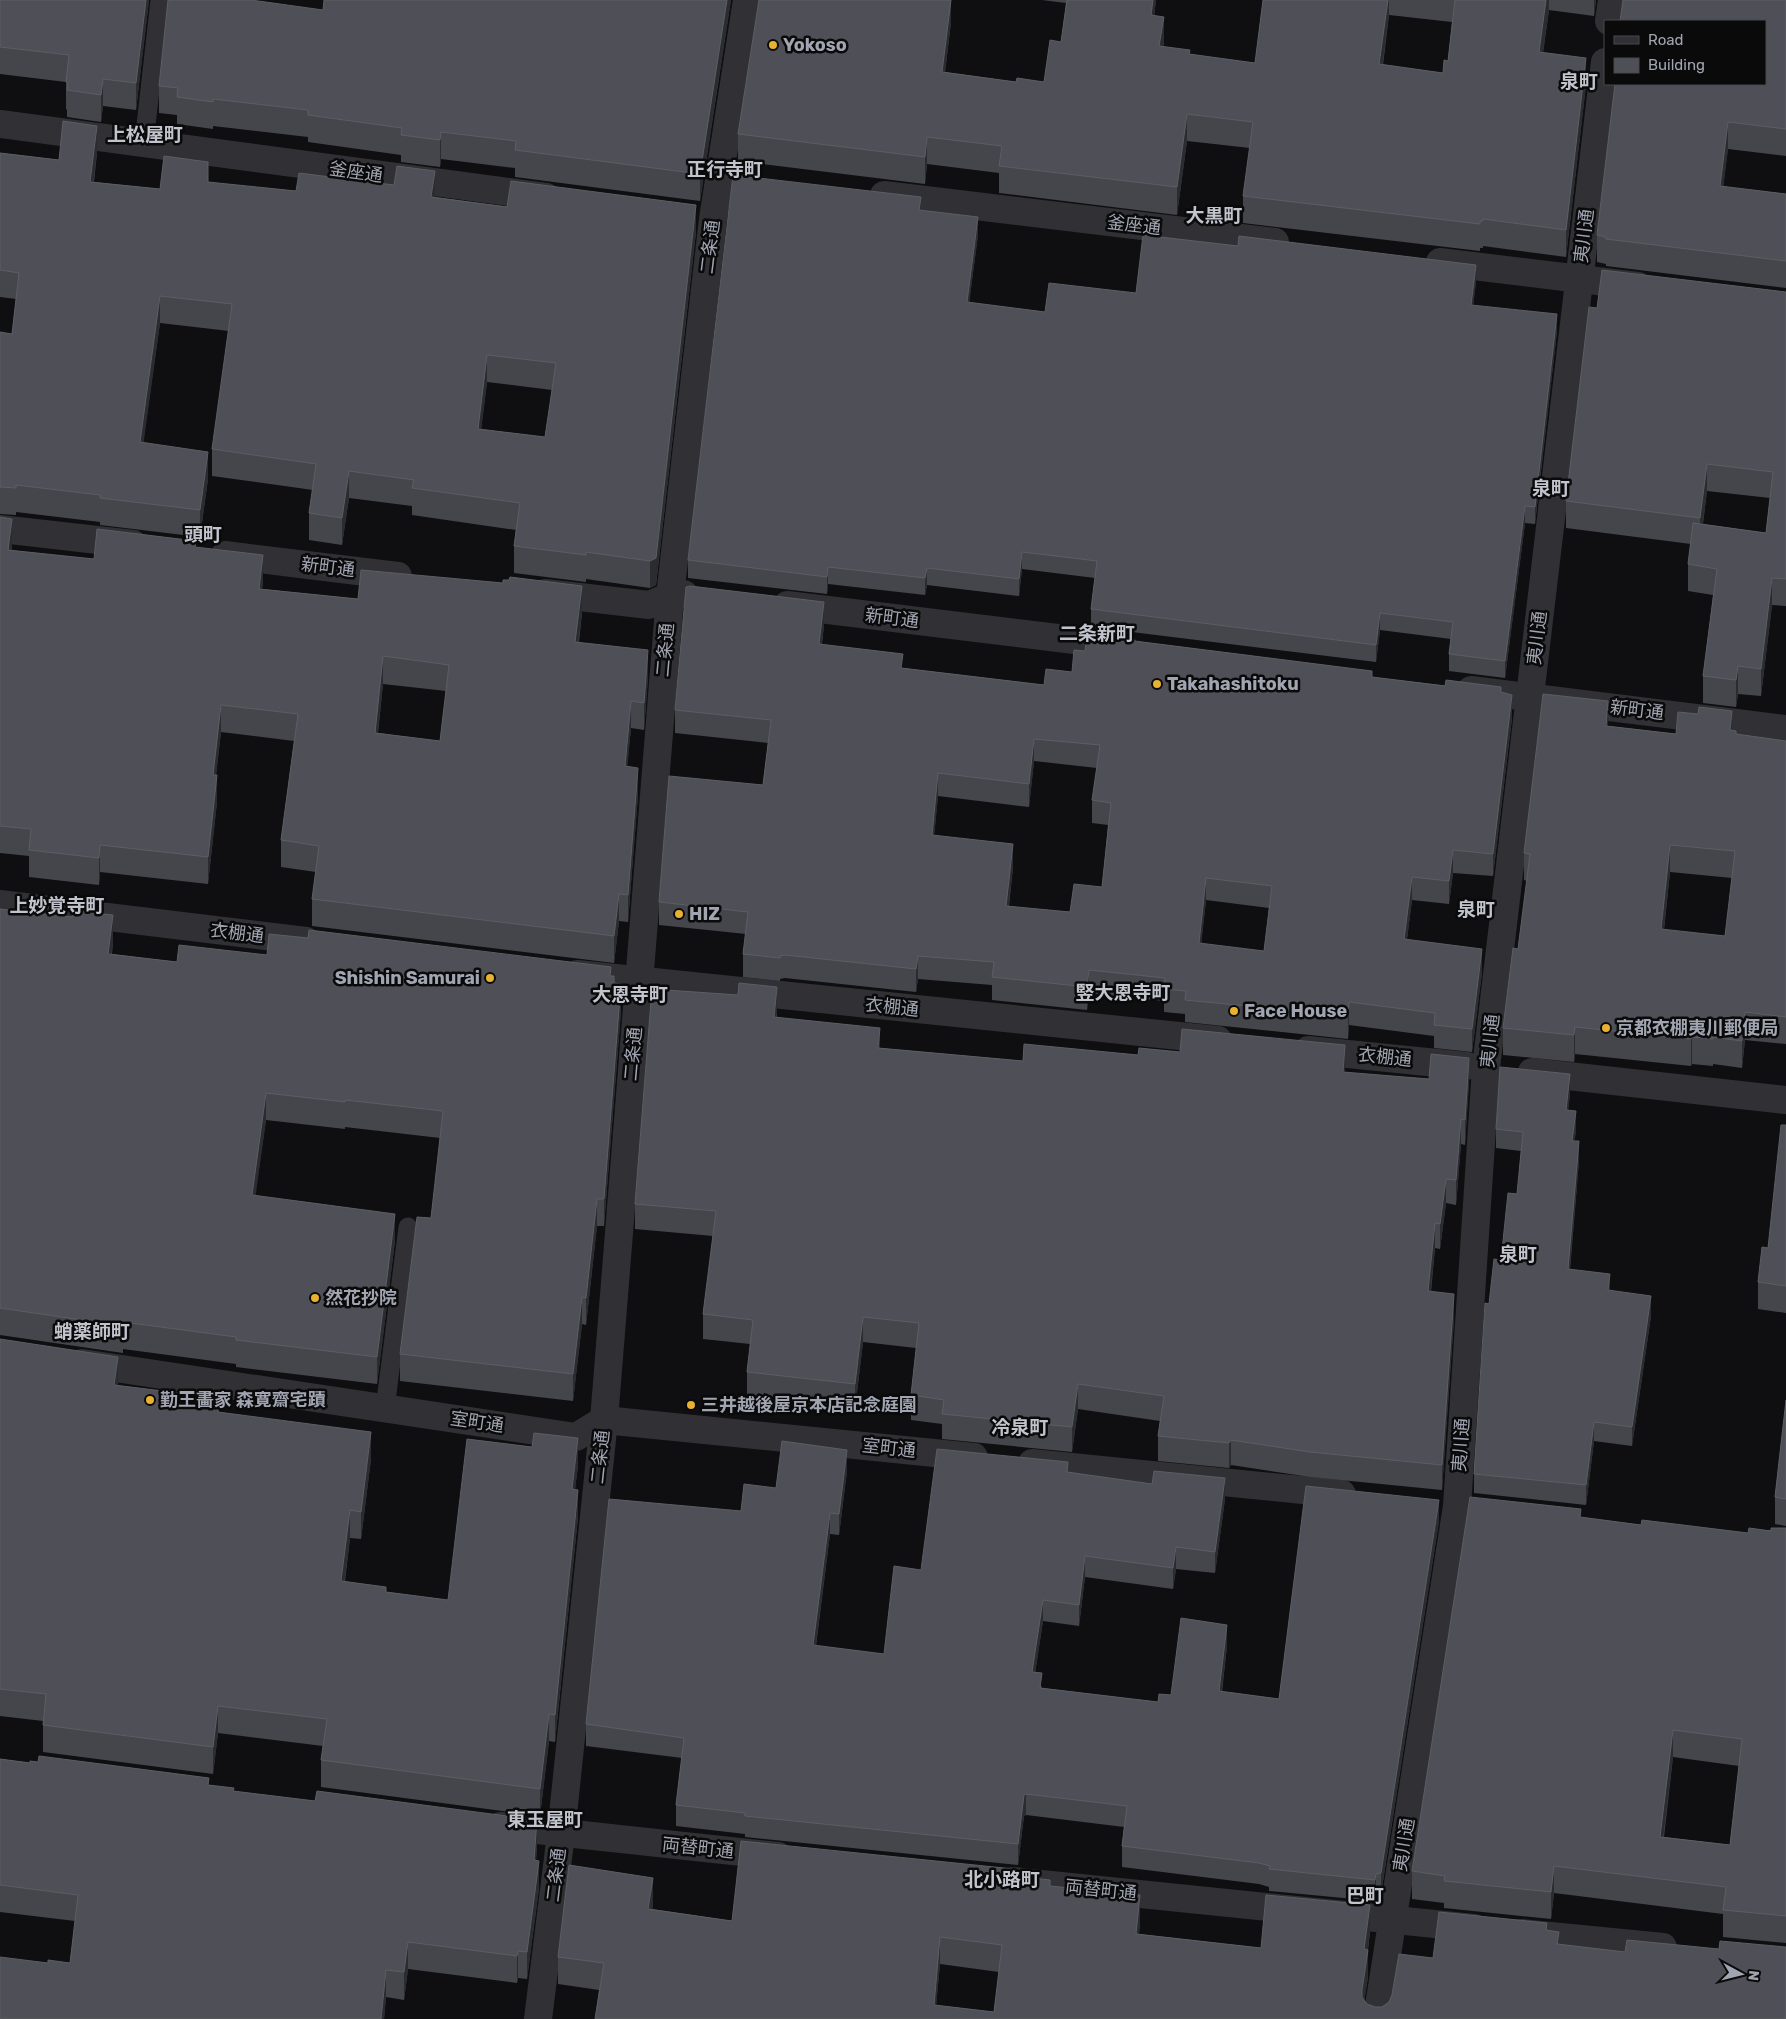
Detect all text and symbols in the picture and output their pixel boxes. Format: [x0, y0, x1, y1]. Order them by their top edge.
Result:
legend [1604, 20, 1766, 85]
text: Road [1648, 31, 1684, 49]
place label: Yokoso [783, 34, 847, 56]
marker: Yokoso [767, 39, 779, 51]
text: Building [1648, 56, 1705, 74]
district label: 泉町 [1560, 70, 1598, 93]
district label: 上松屋町 [107, 123, 183, 146]
street label: 釜座通 [328, 157, 384, 187]
district label: 正行寺町 [687, 158, 763, 181]
district label: 大黒町 [1185, 204, 1243, 227]
street label: 夷川通 [1570, 208, 1598, 264]
street label: 釜座通 [1106, 211, 1162, 239]
street label: 二条通 [696, 219, 724, 275]
district label: 泉町 [1532, 477, 1570, 500]
district label: 頭町 [184, 523, 222, 546]
street label: 新町通 [300, 553, 356, 581]
street label: 新町通 [864, 604, 920, 632]
street label: 夷川通 [1523, 610, 1551, 666]
street label: 二条通 [652, 622, 678, 678]
district label: 二条新町 [1059, 622, 1135, 645]
place label: Takahashitoku [1167, 673, 1299, 695]
marker: Takahashitoku [1151, 678, 1163, 690]
street label: 新町通 [1609, 696, 1665, 724]
district label: 上妙覚寺町 [9, 894, 105, 917]
district label: 泉町 [1457, 898, 1495, 921]
place label: HIZ [689, 903, 720, 925]
marker: HIZ [673, 908, 685, 920]
street label: 衣棚通 [209, 919, 265, 947]
place label: Shishin Samurai [335, 967, 480, 989]
marker: Shishin Samurai [484, 972, 496, 984]
district label: 竪大恩寺町 [1075, 981, 1171, 1004]
district label: 大恩寺町 [592, 983, 668, 1006]
street label: 衣棚通 [864, 993, 920, 1021]
place label: Face House [1244, 1000, 1347, 1022]
marker: Face House [1228, 1005, 1240, 1017]
street label: 夷川通 [1476, 1013, 1504, 1069]
place label: 京都衣棚夷川郵便局 [1616, 1017, 1778, 1039]
marker: 京都衣棚夷川郵便局 [1600, 1022, 1612, 1034]
street label: 二条通 [620, 1026, 646, 1082]
street label: 衣棚通 [1357, 1043, 1413, 1071]
district label: 泉町 [1499, 1243, 1537, 1266]
place label: 然花抄院 [325, 1287, 397, 1309]
marker: 然花抄院 [309, 1292, 321, 1304]
district label: 蛸薬師町 [54, 1320, 130, 1343]
place label: 勤王畵家 森寛齋宅蹟 [160, 1389, 326, 1411]
marker: 勤王畵家 森寛齋宅蹟 [144, 1394, 156, 1406]
place label: 三井越後屋京本店記念庭園 [701, 1394, 917, 1416]
marker: 三井越後屋京本店記念庭園 [685, 1399, 697, 1411]
street label: 室町通 [449, 1407, 505, 1437]
district label: 冷泉町 [991, 1416, 1049, 1439]
street label: 夷川通 [1448, 1417, 1474, 1473]
street label: 二条通 [586, 1429, 614, 1485]
street label: 室町通 [861, 1434, 917, 1462]
district label: 東玉屋町 [507, 1808, 583, 1831]
street label: 夷川通 [1389, 1817, 1419, 1873]
street label: 両替町通 [661, 1833, 735, 1863]
street label: 二条通 [542, 1847, 570, 1903]
district label: 北小路町 [964, 1868, 1040, 1891]
street label: 両替町通 [1064, 1875, 1138, 1905]
district label: 巴町 [1346, 1884, 1384, 1907]
north arrow [1716, 1949, 1766, 1999]
text: N [1744, 1969, 1762, 1982]

